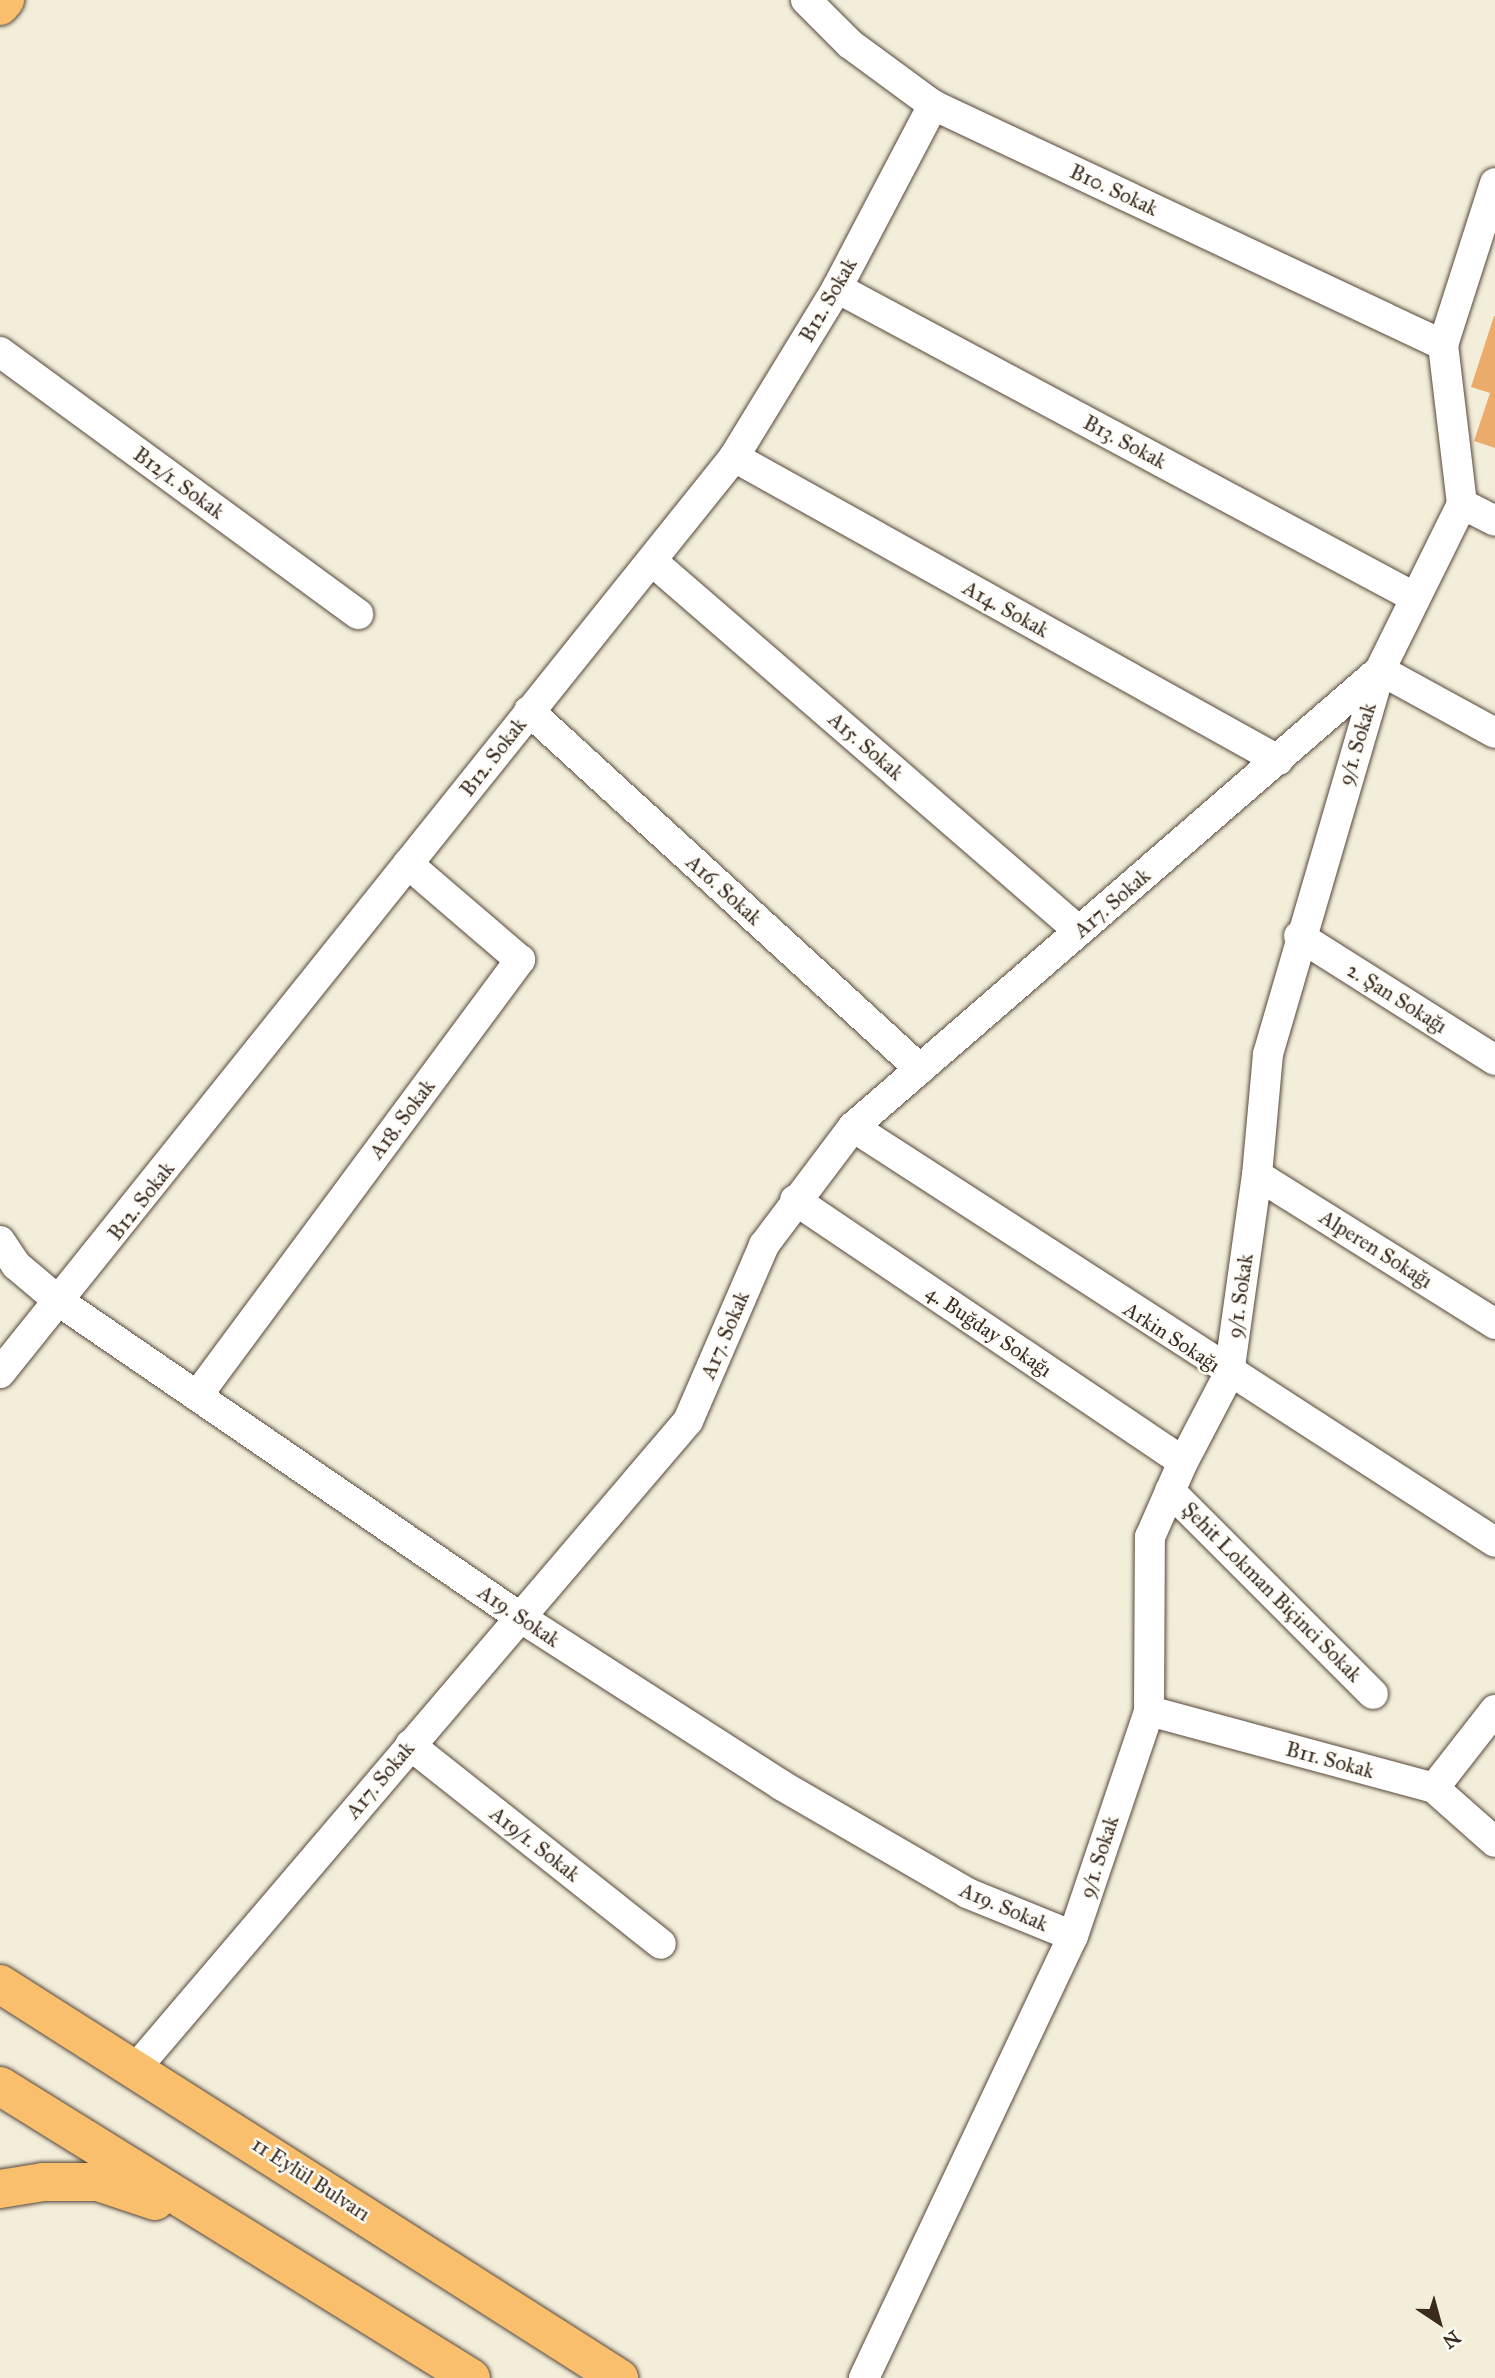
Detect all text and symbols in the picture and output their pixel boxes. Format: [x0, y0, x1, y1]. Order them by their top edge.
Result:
street label: B10. Sokak [1066, 159, 1162, 221]
street label: B12. Sokak [794, 253, 862, 347]
street label: B13. Sokak [1079, 410, 1171, 474]
street label: B12/1. Sokak [129, 442, 229, 524]
street label: A14. Sokak [959, 575, 1053, 643]
street label: 9/1. Sokak [1332, 700, 1382, 788]
street label: A15. Sokak [823, 706, 909, 786]
street label: B12. Sokak [454, 713, 532, 801]
street label: A16. Sokak [681, 849, 767, 931]
street label: A17. Sokak [1069, 863, 1155, 943]
street label: 2. Şan Sokağı [1342, 957, 1452, 1039]
street label: A18. Sokak [364, 1074, 440, 1164]
street label: B12. Sokak [102, 1157, 180, 1245]
street label: Alperen Sokağı [1315, 1204, 1437, 1294]
street label: 9/1. Sokak [1222, 1252, 1258, 1340]
street label: 4. Buğday Sokağı [921, 1280, 1057, 1382]
street label: A17. Sokak [695, 1287, 755, 1383]
street label: Arkin Sokağı [1119, 1296, 1225, 1378]
street label: Şehit Lokman Biçinci Sokak [1177, 1497, 1367, 1687]
street label: A19. Sokak [473, 1579, 565, 1653]
street label: A17. Sokak [340, 1736, 420, 1824]
street label: B11. Sokak [1283, 1736, 1377, 1784]
street label: A19/1. Sokak [485, 1801, 585, 1887]
street label: 9/1. Sokak [1074, 1813, 1124, 1901]
street label: A19. Sokak [956, 1877, 1052, 1937]
street label: 11 Eylül Bulvarı [247, 2132, 375, 2226]
north arrow [1404, 2287, 1474, 2357]
text: N [1438, 2325, 1465, 2353]

